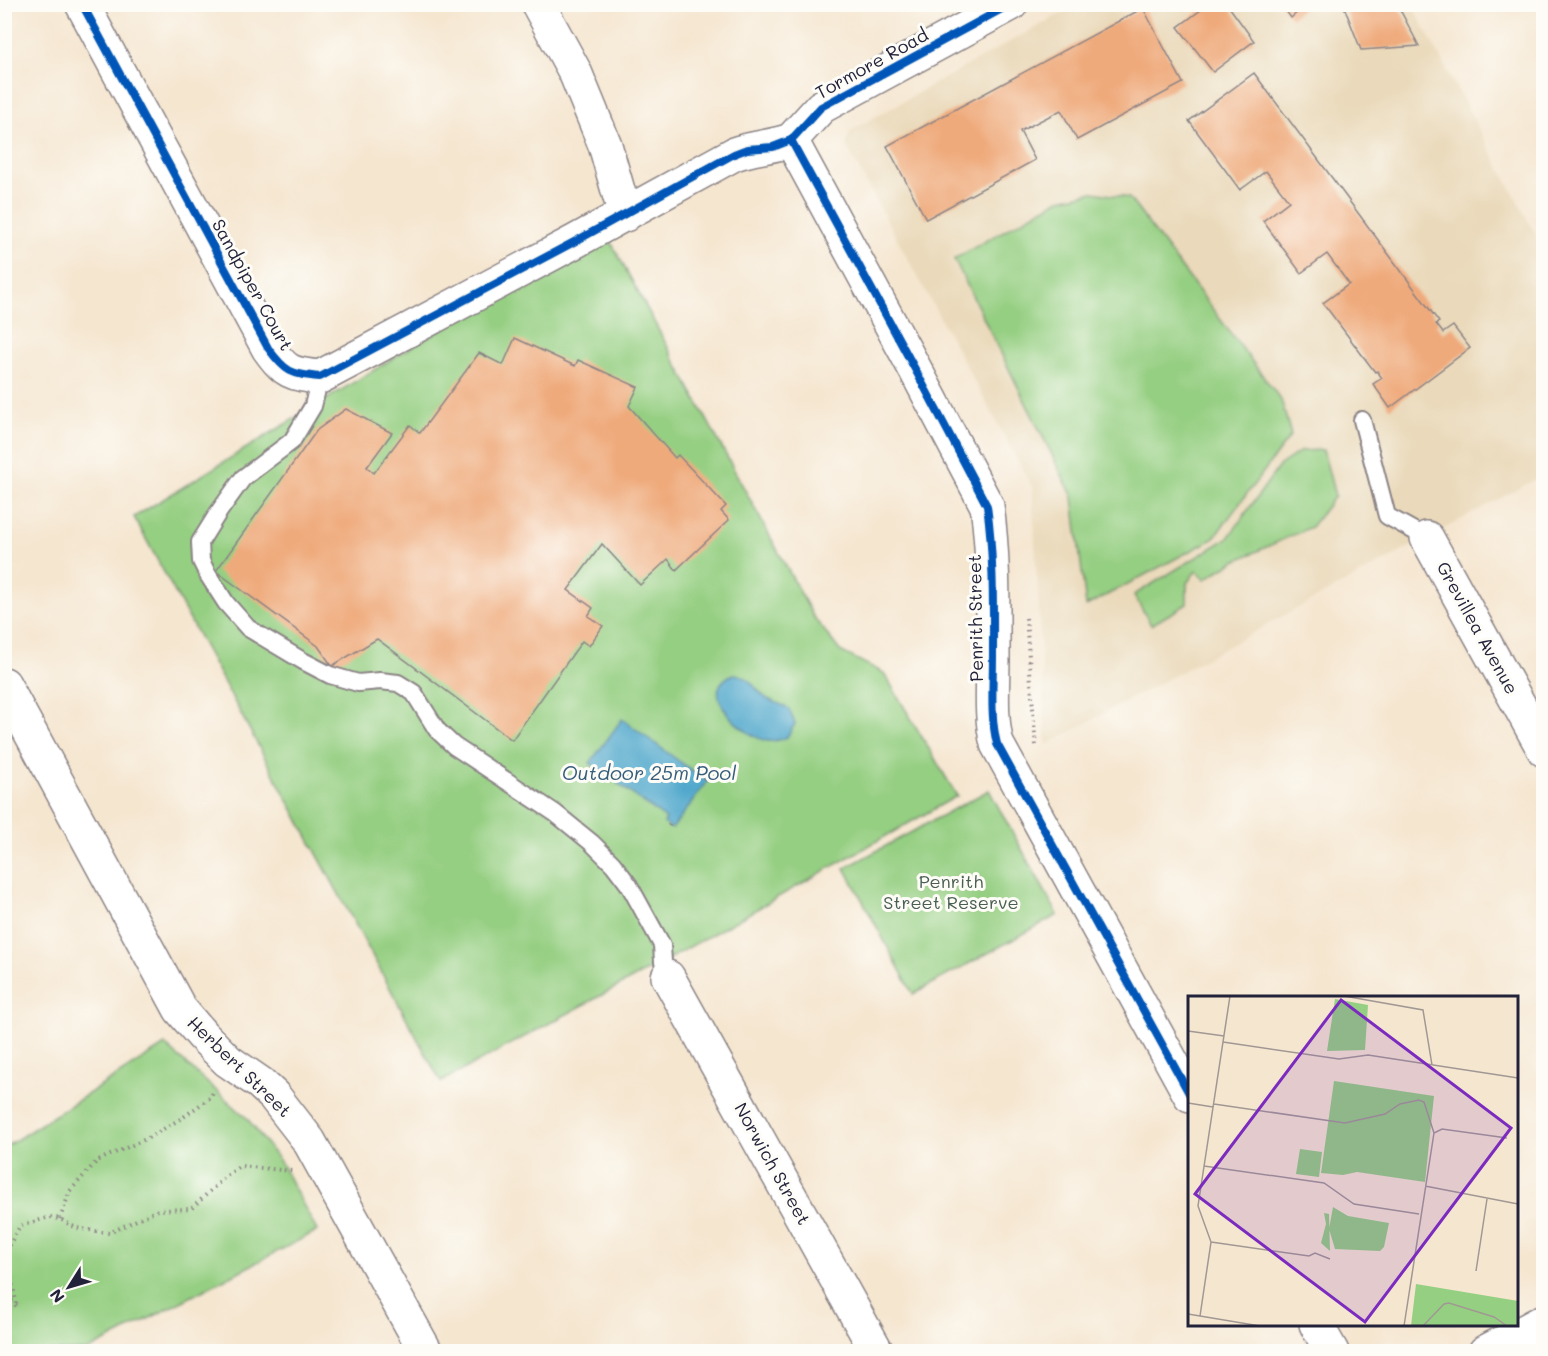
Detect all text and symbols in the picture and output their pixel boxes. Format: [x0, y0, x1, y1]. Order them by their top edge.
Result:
street label: Tormore Road [811, 22, 932, 104]
street label: Sandpiper Court [207, 215, 299, 354]
street label: Penrith Street [962, 554, 988, 682]
street label: Grevillea Avenue [1432, 557, 1524, 698]
water label: Outdoor 25m Pool [562, 759, 736, 785]
park label: Penrith Street Reserve [883, 869, 1019, 914]
inset map [1188, 996, 1518, 1326]
street label: Herbert Street [183, 1011, 297, 1122]
street label: Norwich Street [729, 1098, 816, 1229]
north arrow [39, 1257, 99, 1317]
text: N [45, 1285, 69, 1308]

